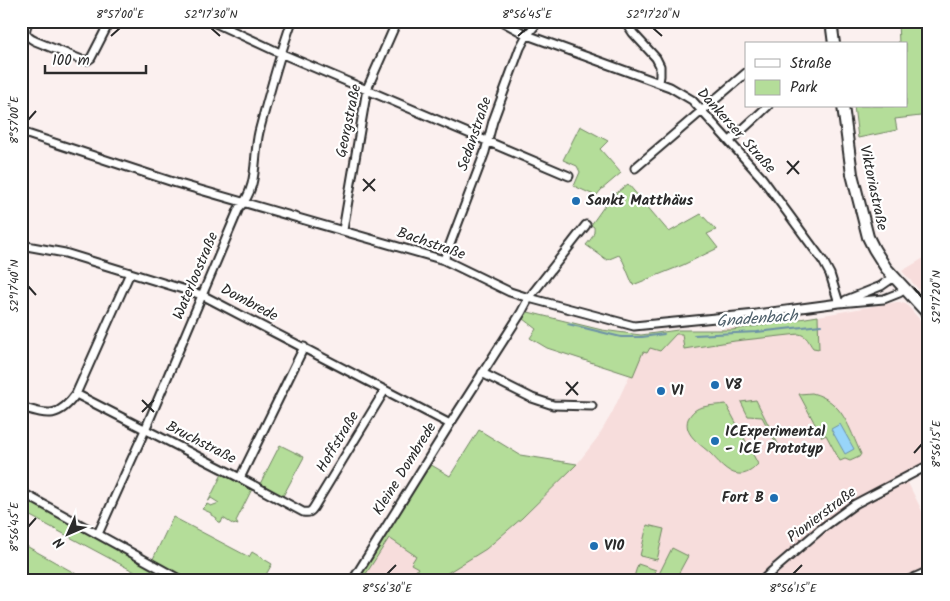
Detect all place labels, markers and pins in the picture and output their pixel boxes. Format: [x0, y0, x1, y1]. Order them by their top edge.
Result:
place label: Sankt Matthäus [586, 189, 693, 213]
marker: Sankt Matthäus [570, 195, 582, 207]
place label: V8 [725, 373, 742, 397]
place label: V1 [671, 379, 684, 403]
marker: V8 [709, 379, 721, 391]
marker: V1 [655, 385, 667, 397]
place label: ICExperimental - ICE Prototyp [725, 420, 825, 461]
marker: ICExperimental - ICE Prototyp [709, 435, 721, 447]
place label: Fort B [722, 486, 764, 510]
marker: Fort B [768, 492, 780, 504]
place label: V10 [604, 534, 625, 558]
marker: V10 [588, 540, 600, 552]

